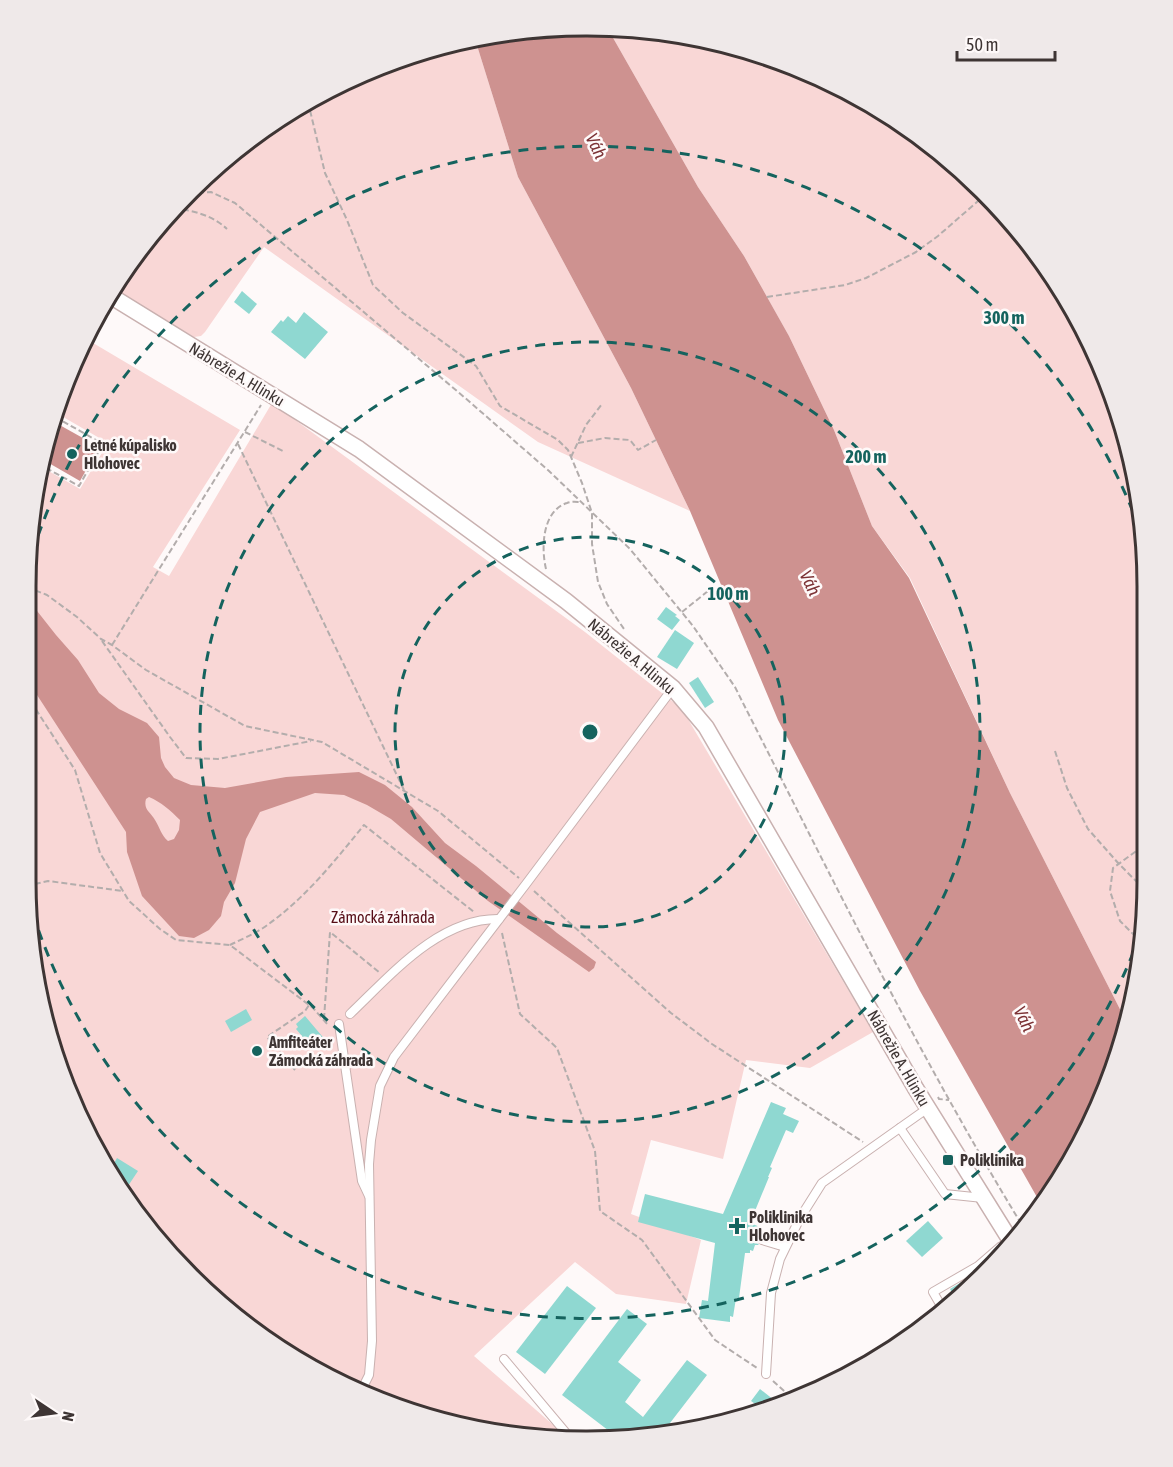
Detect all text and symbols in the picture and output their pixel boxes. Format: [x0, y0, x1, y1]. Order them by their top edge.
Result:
scale bar [957, 24, 1054, 62]
text: 50 m [966, 34, 998, 55]
water label: Váh [581, 130, 612, 162]
text: 300 m [984, 307, 1024, 328]
street label: Nábrežie A. Hlinku [186, 338, 288, 410]
place label: Letné kúpalisko Hlohovec [84, 436, 177, 472]
text: 200 m [846, 446, 886, 467]
marker: Letné kúpalisko Hlohovec [65, 447, 79, 461]
water label: Váh [795, 567, 826, 599]
text: 100 m [708, 583, 748, 604]
street label: Nábrežie A. Hlinku [585, 614, 679, 698]
centre of rings [580, 722, 600, 742]
park label: Zámocká záhrada [331, 908, 435, 926]
water label: Váh [1009, 1003, 1040, 1035]
street label: Nábrežie A. Hlinku [864, 1007, 934, 1109]
place label: Amfiteáter Zámocká záhrada [268, 1033, 373, 1069]
marker: Amfiteáter Zámocká záhrada [250, 1044, 264, 1058]
place label: Poliklinika [960, 1151, 1024, 1169]
marker: Poliklinika [941, 1153, 955, 1167]
place label: Poliklinika Hlohovec [749, 1208, 813, 1244]
marker: Poliklinika Hlohovec [730, 1219, 744, 1233]
north arrow [24, 1383, 84, 1443]
text: N [59, 1410, 78, 1423]

